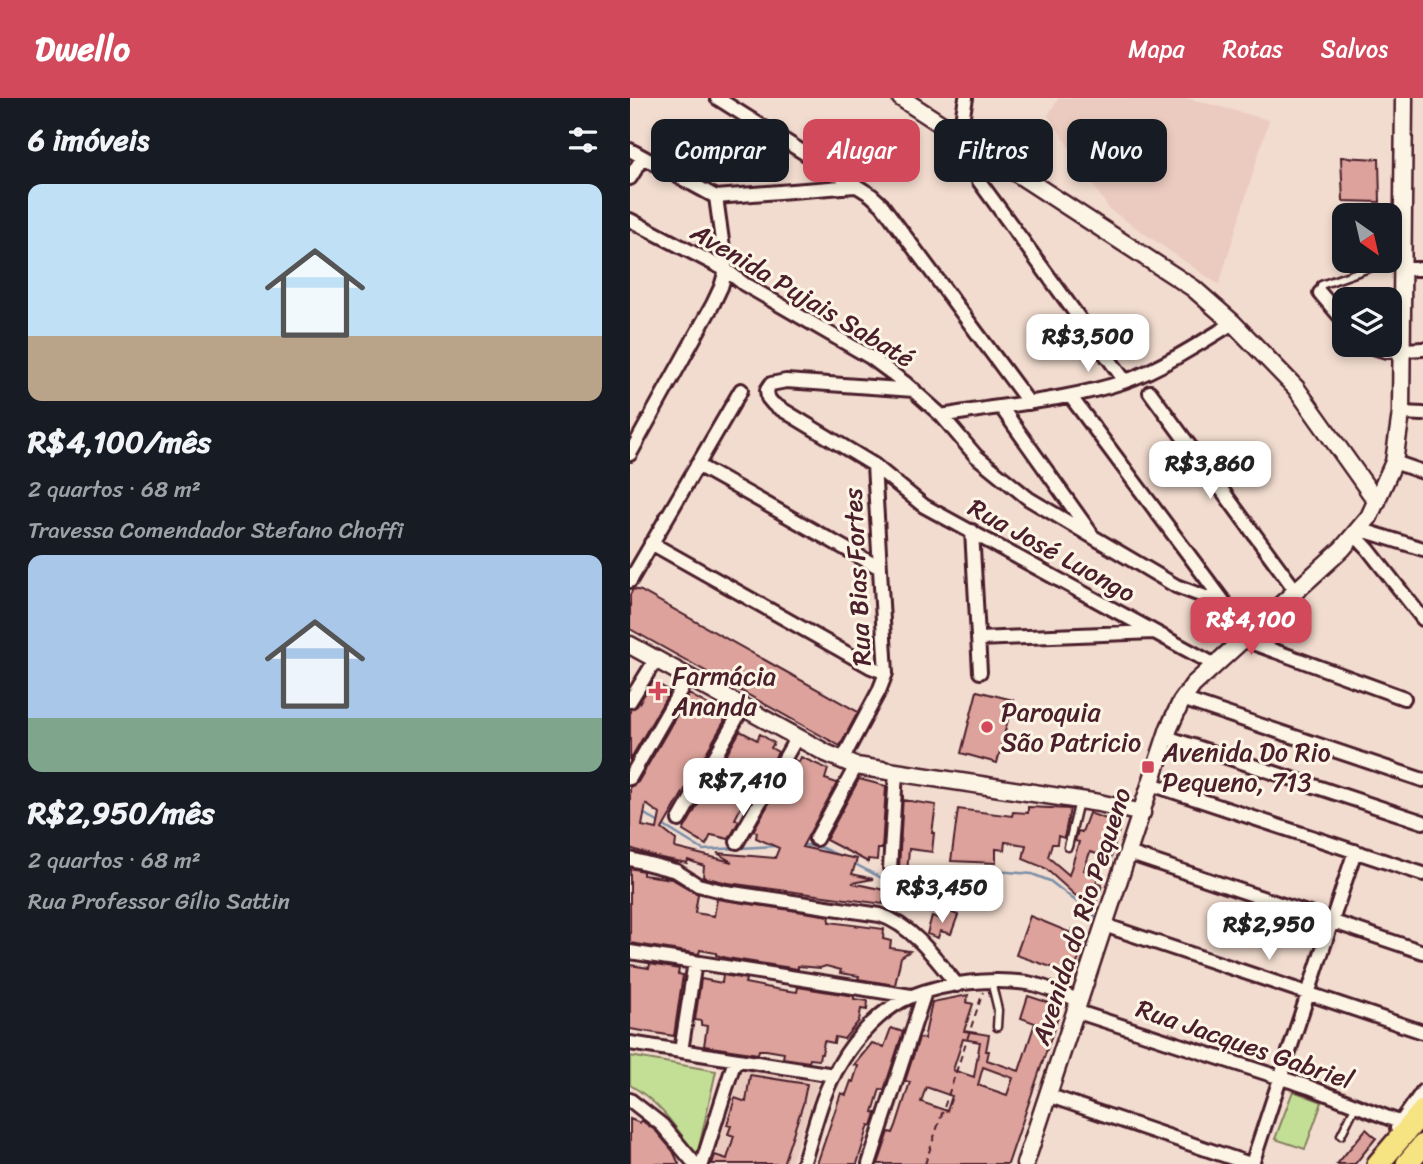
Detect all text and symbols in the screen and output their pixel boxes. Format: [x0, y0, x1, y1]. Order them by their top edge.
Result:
text: Dwello [35, 20, 130, 78]
text: Mapa [1128, 28, 1185, 70]
text: Rotas [1223, 28, 1283, 70]
text: Salvos [1321, 28, 1388, 70]
text: 6 imóveis [28, 113, 149, 167]
chip: Comprar [651, 119, 789, 182]
chip: Alugar [803, 119, 920, 182]
chip: Filtros [934, 119, 1053, 182]
chip: Novo [1067, 119, 1167, 182]
icon: filters [564, 121, 602, 159]
north arrow [1332, 203, 1402, 273]
map controls [1332, 203, 1402, 357]
street label: Avenida Pujais Sabaté [681, 209, 924, 380]
icon: home [252, 230, 378, 356]
button: layers [1332, 287, 1402, 357]
pin: R$3,500 [1023, 314, 1153, 374]
text: R$3,500 [1042, 316, 1134, 357]
text: R$4,100/mês [28, 415, 211, 469]
pin: R$3,860 [1145, 442, 1275, 501]
text: R$3,860 [1165, 443, 1255, 484]
text: 2 quartos · 68 m² [28, 469, 201, 510]
street label: Rua José Luongo [960, 485, 1145, 615]
street label: Rua Bias Fortes [829, 486, 885, 667]
text: Travessa Comendador Stefano Choffi [28, 510, 403, 551]
pin: R$4,100 [1186, 598, 1316, 657]
text: R$4,100 [1207, 599, 1295, 640]
icon: home [252, 601, 378, 727]
place label: Farmácia Ananda [671, 653, 776, 729]
marker: Farmácia Ananda [650, 683, 666, 699]
place label: Paroquia São Patricio [1001, 689, 1141, 765]
marker: Paroquia São Patricio [979, 719, 995, 735]
place label: Avenida Do Rio Pequeno, 713 [1161, 729, 1331, 805]
pin: R$7,410 [678, 758, 808, 818]
marker: Avenida Do Rio Pequeno, 713 [1140, 759, 1156, 775]
text: R$7,410 [699, 760, 787, 801]
street label: Avenida do Rio Pequeno [1017, 781, 1144, 1052]
text: R$2,950/mês [28, 786, 215, 840]
text: 2 quartos · 68 m² [28, 840, 201, 881]
pin: R$3,450 [877, 866, 1007, 925]
text: R$3,450 [896, 867, 988, 908]
text: Rua Professor Gílio Sattin [28, 881, 290, 922]
pin: R$2,950 [1204, 902, 1334, 962]
text: R$2,950 [1223, 904, 1315, 945]
street label: Rua Jacques Gabriel [1130, 985, 1360, 1103]

